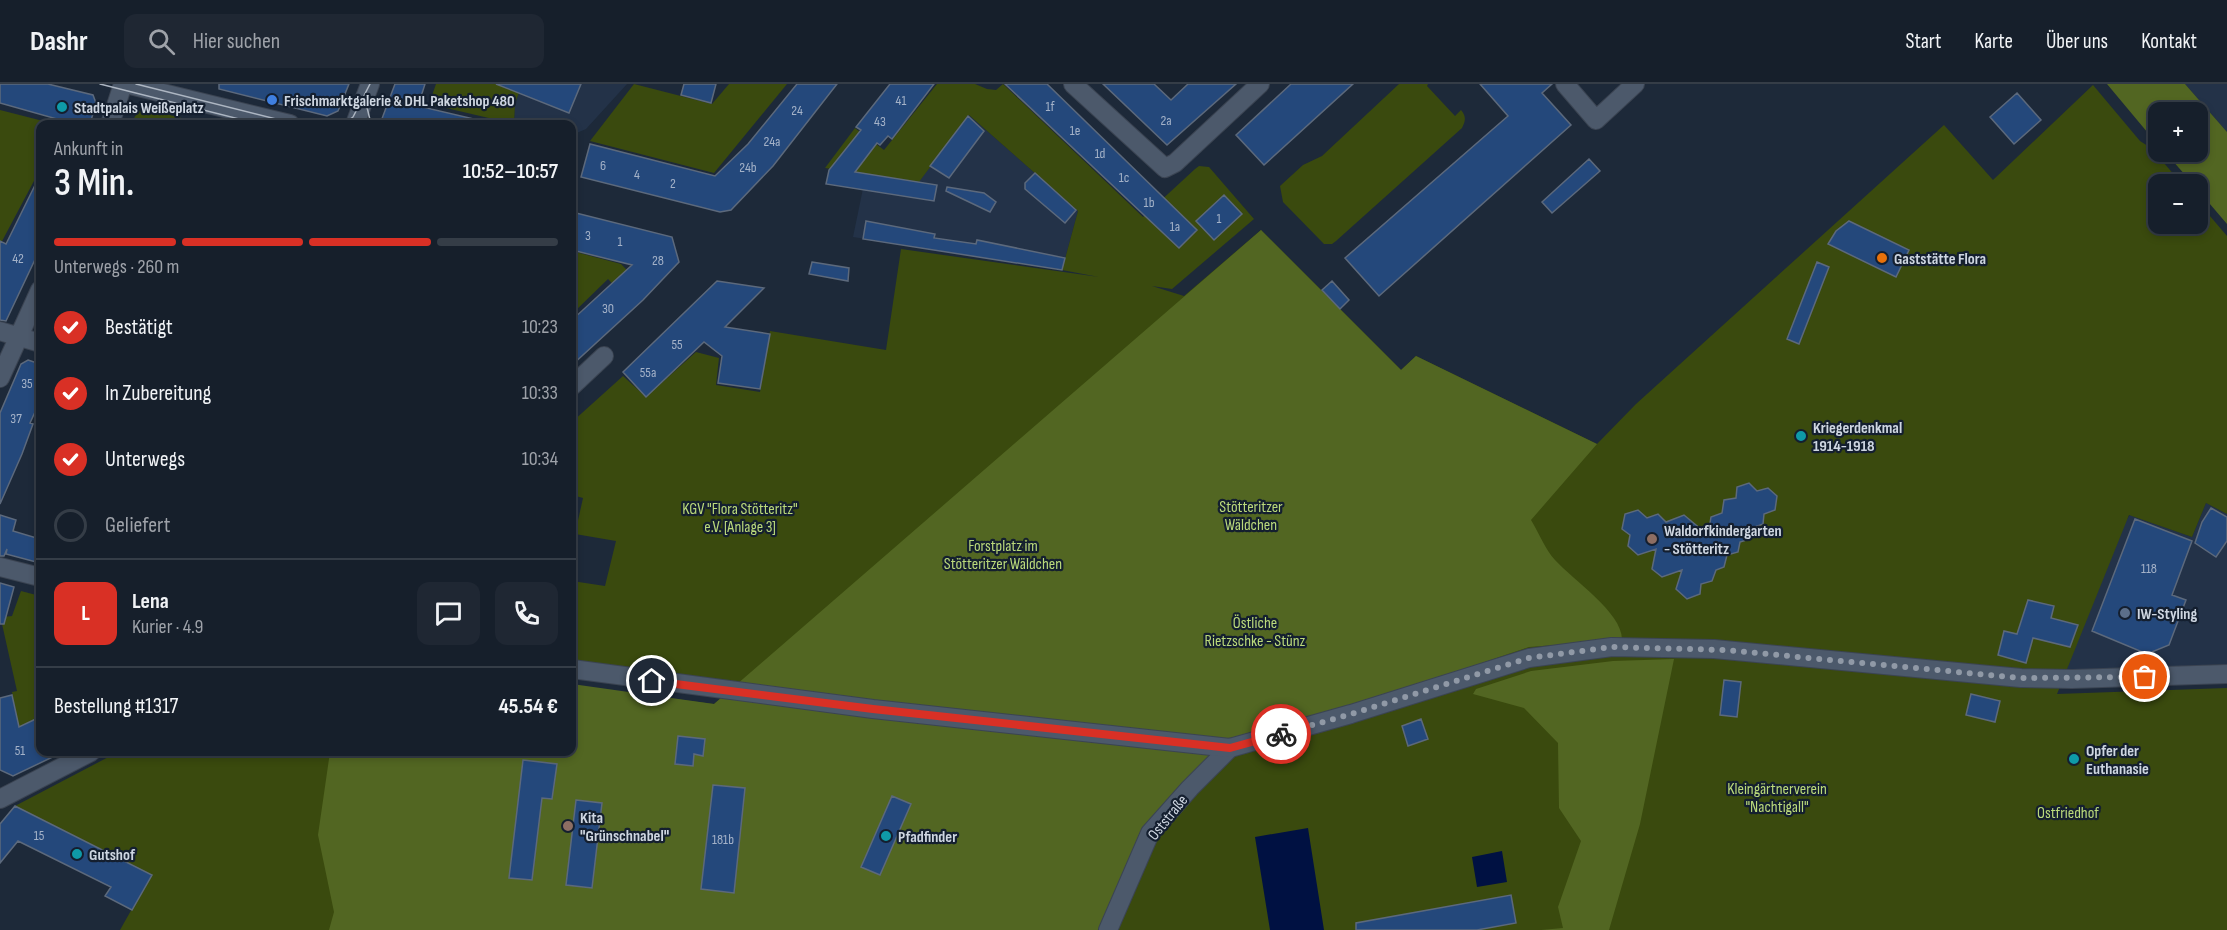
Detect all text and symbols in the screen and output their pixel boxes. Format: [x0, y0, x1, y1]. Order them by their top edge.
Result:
search box [124, 14, 544, 68]
text: Dashr [30, 25, 88, 58]
icon: search [145, 25, 178, 58]
text: Hier suchen [193, 28, 280, 55]
text: Start [1905, 29, 1942, 54]
text: Karte [1975, 29, 2013, 54]
text: Über uns [2046, 29, 2108, 54]
text: Kontakt [2141, 29, 2197, 54]
place label: Frischmarktgalerie & DHL Paketshop 480 [284, 92, 515, 111]
house number: 41 [896, 92, 906, 109]
marker: Frischmarktgalerie & DHL Paketshop 480 [265, 93, 279, 107]
house number: 1f [1046, 98, 1055, 115]
place label: Stadtpalais Weißeplatz [74, 99, 204, 118]
marker: Stadtpalais Weißeplatz [55, 100, 69, 114]
house number: 24 [791, 102, 803, 119]
map controls [2148, 102, 2208, 234]
button: + [2148, 102, 2208, 162]
house number: 2a [1160, 112, 1172, 129]
house number: 43 [874, 113, 886, 130]
house number: 1e [1070, 122, 1080, 139]
house number: 24a [764, 133, 780, 150]
text: Ankunft in [54, 137, 123, 161]
house number: 1d [1095, 145, 1106, 162]
house number: 6 [600, 157, 606, 174]
text: 10:52–10:57 [463, 158, 558, 185]
house number: 24b [739, 159, 757, 176]
text: 3 Min. [54, 160, 134, 207]
house number: 4 [634, 166, 640, 183]
house number: 1c [1119, 169, 1129, 186]
button: − [2148, 174, 2208, 234]
house number: 2 [670, 175, 676, 192]
house number: 1b [1144, 194, 1155, 211]
house number: 1 [1217, 210, 1222, 227]
house number: 1a [1170, 218, 1180, 235]
house number: 3 [585, 227, 591, 244]
house number: 1 [618, 233, 623, 250]
house number: 42 [12, 250, 24, 267]
place label: Gaststätte Flora [1894, 250, 1986, 269]
marker: Gaststätte Flora [1875, 251, 1889, 265]
house number: 28 [652, 252, 664, 269]
text: Unterwegs · 260 m [54, 255, 179, 279]
house number: 30 [602, 300, 614, 317]
icon: check [54, 311, 87, 344]
text: Bestätigt [105, 314, 173, 341]
text: 10:23 [522, 315, 558, 339]
house number: 55 [671, 336, 683, 353]
house number: 55a [640, 364, 656, 381]
house number: 35 [21, 375, 33, 392]
icon: check [54, 377, 87, 410]
text: In Zubereitung [105, 380, 211, 407]
text: 10:33 [522, 381, 558, 405]
house number: 37 [10, 410, 22, 427]
place label: Kriegerdenkmal 1914-1918 [1813, 419, 1902, 456]
marker: Kriegerdenkmal 1914-1918 [1794, 429, 1808, 443]
icon: check [54, 443, 87, 476]
text: Unterwegs [105, 446, 185, 473]
text: 10:34 [522, 447, 558, 471]
park label: Stötteritzer Wäldchen [1219, 498, 1283, 535]
park label: KGV "Flora Stötteritz" e.V. [Anlage 3] [682, 500, 798, 537]
text: Geliefert [105, 512, 170, 539]
place label: Waldorfkindergarten - Stötteritz [1664, 522, 1782, 559]
marker: Waldorfkindergarten - Stötteritz [1645, 532, 1659, 546]
park label: Forstplatz im Stötteritzer Wäldchen [944, 537, 1062, 574]
house number: 118 [2141, 560, 2157, 577]
button: chat [417, 582, 480, 645]
button: phone [495, 582, 558, 645]
text: Lena [132, 588, 169, 615]
text: L [81, 600, 90, 627]
place label: IW-Styling [2137, 605, 2197, 624]
marker: IW-Styling [2118, 606, 2132, 620]
park label: Östliche Rietzschke - Stünz [1205, 614, 1306, 651]
text: Kurier · 4.9 [132, 615, 203, 639]
pin [2119, 651, 2170, 702]
pin [626, 655, 677, 706]
icon: bag [2128, 660, 2161, 693]
icon: home [635, 664, 668, 697]
text: Bestellung #1317 [54, 693, 178, 720]
text: 45.54 € [499, 693, 558, 720]
courier [1251, 704, 1311, 764]
icon: bike [1265, 718, 1298, 751]
house number: 51 [15, 742, 25, 759]
place label: Opfer der Euthanasie [2086, 742, 2149, 779]
marker: Opfer der Euthanasie [2067, 752, 2081, 766]
park label: Kleingärtnerverein "Nachtigall" [1727, 780, 1827, 817]
street label: Oststraße [1144, 791, 1192, 844]
park label: Ostfriedhof [2037, 804, 2099, 823]
place label: Kita "Grünschnabel" [580, 809, 669, 846]
marker: Kita "Grünschnabel" [561, 819, 575, 833]
house number: 15 [34, 827, 45, 844]
place label: Pfadfinder [898, 828, 957, 847]
marker: Pfadfinder [879, 829, 893, 843]
house number: 181b [712, 831, 734, 848]
place label: Gutshof [89, 846, 136, 865]
marker: Gutshof [70, 847, 84, 861]

